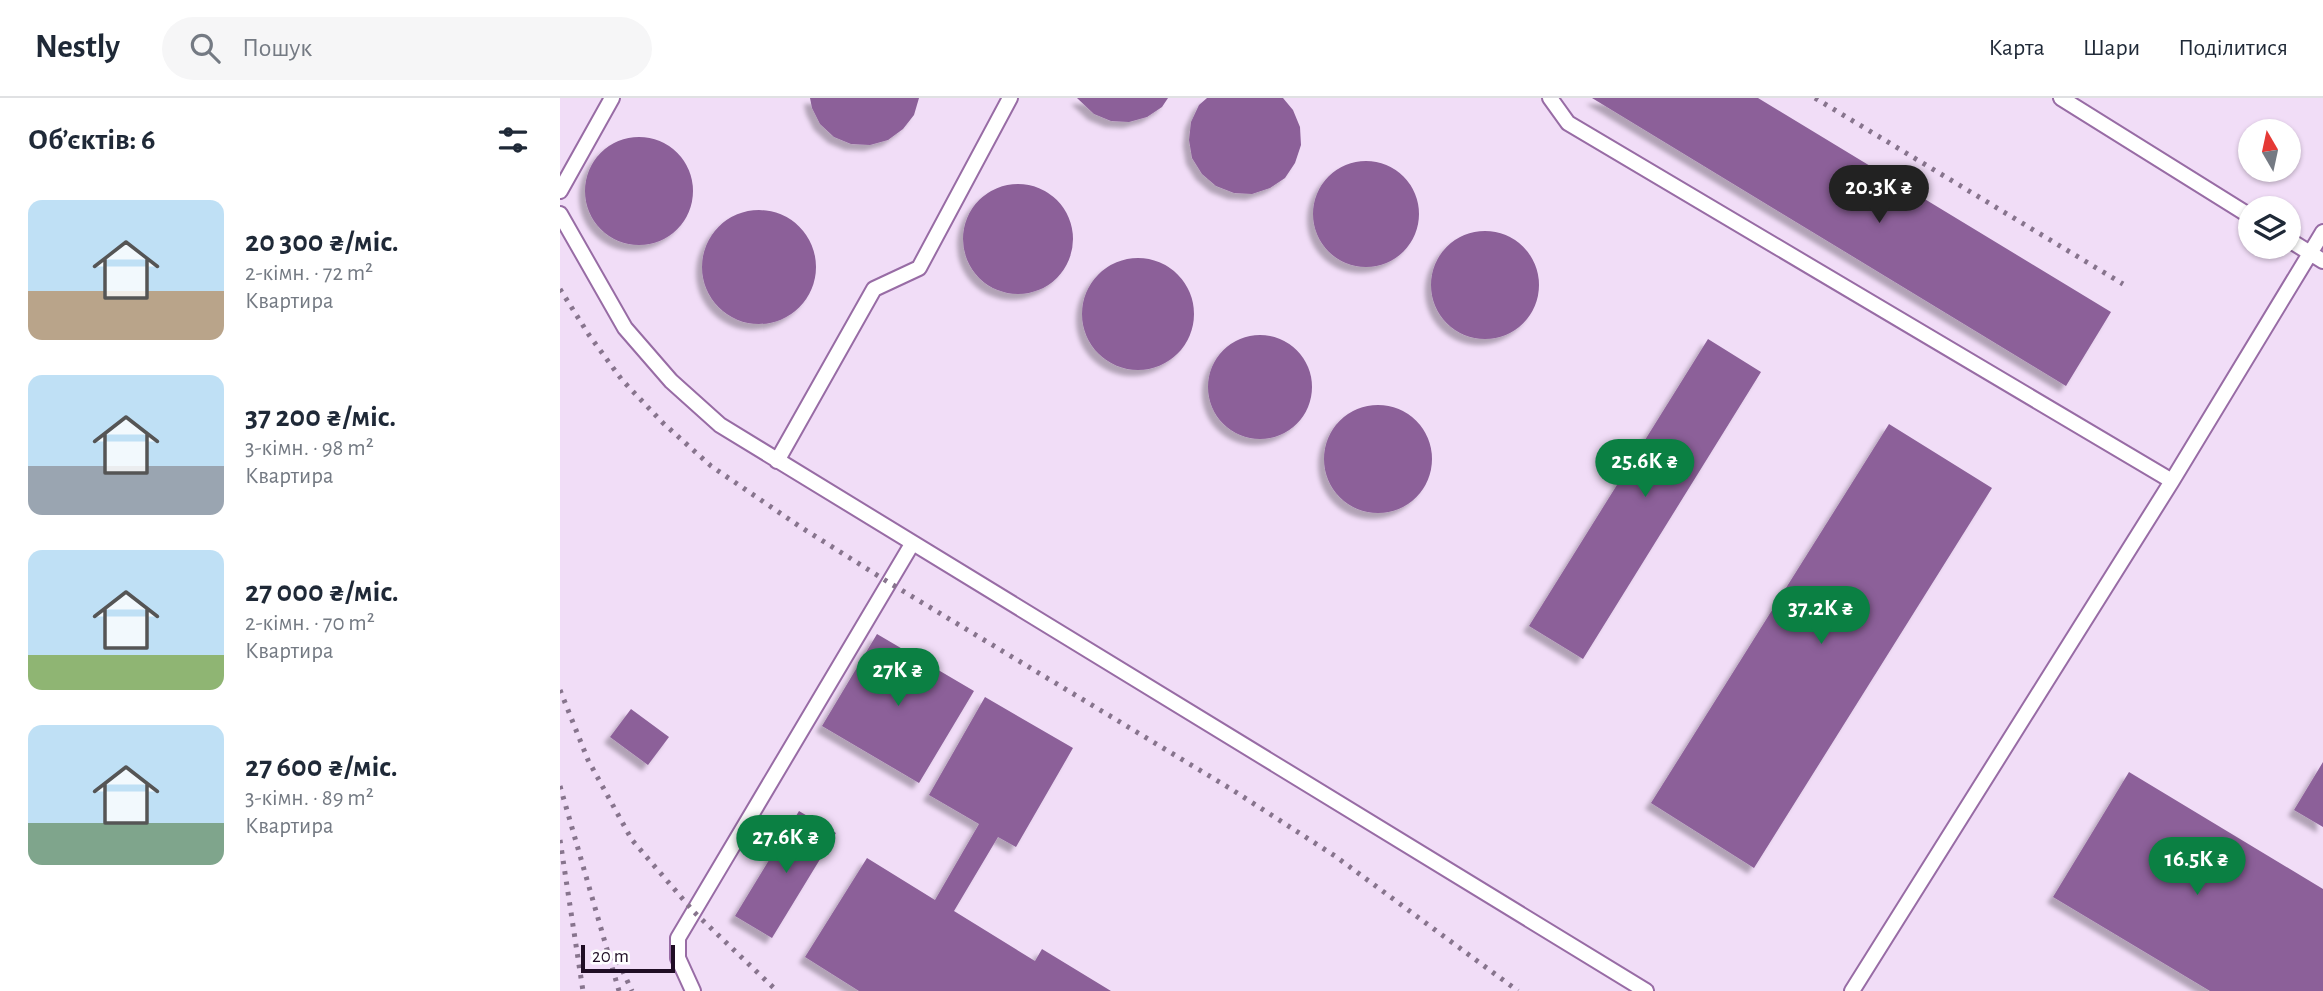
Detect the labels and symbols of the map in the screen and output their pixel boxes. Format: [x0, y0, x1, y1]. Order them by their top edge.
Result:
north arrow [2238, 119, 2301, 182]
pin: 20.3K ₴ [1814, 166, 1944, 225]
pin: 25.6K ₴ [1580, 440, 1710, 499]
pin: 37.2K ₴ [1756, 587, 1886, 646]
pin: 27K ₴ [849, 648, 947, 708]
pin: 27.6K ₴ [721, 816, 851, 875]
pin: 16.5K ₴ [2132, 838, 2262, 897]
scale bar [581, 942, 676, 974]

